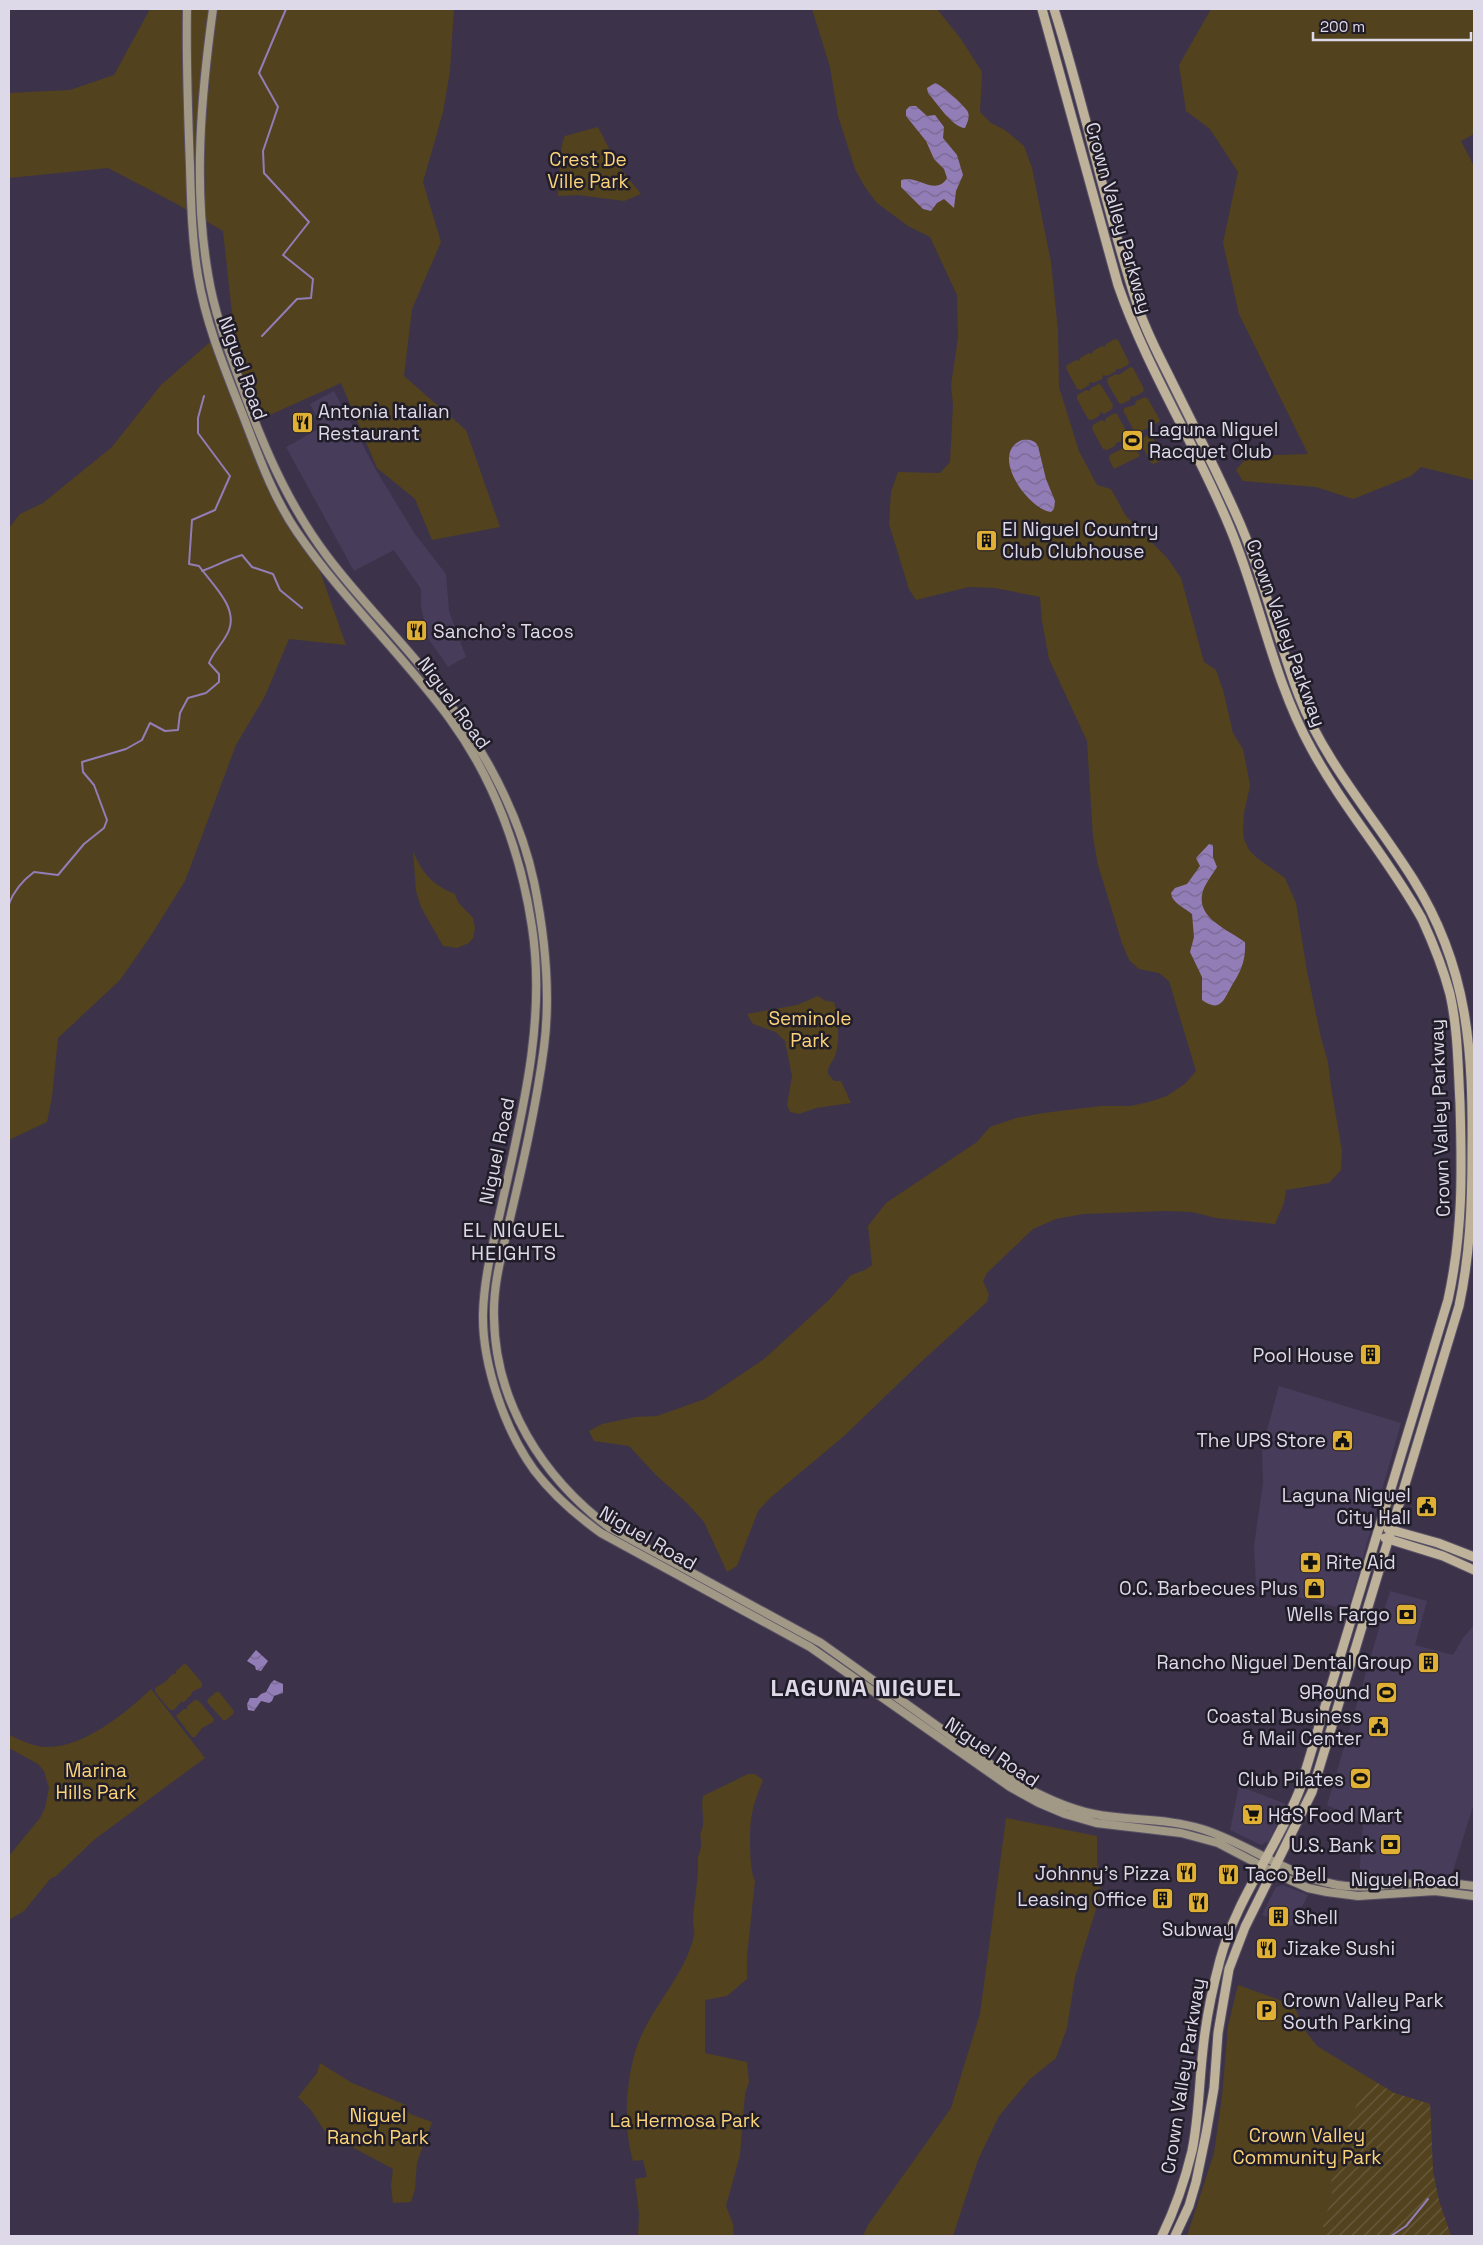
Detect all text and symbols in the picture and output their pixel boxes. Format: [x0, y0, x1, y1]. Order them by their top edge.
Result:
scale bar [1313, 10, 1470, 42]
text: 200 m [1320, 17, 1365, 36]
street label: Crown Valley Parkway [1080, 119, 1158, 317]
park label: Crest De Ville Park [547, 147, 629, 194]
street label: Niguel Road [213, 313, 273, 423]
place label: Antonia Italian Restaurant [318, 399, 450, 446]
restaurant icon: Antonia Italian Restaurant [290, 410, 314, 434]
place label: Laguna Niguel Racquet Club [1149, 417, 1278, 464]
sports icon: Laguna Niguel Racquet Club [1121, 428, 1145, 452]
place label: El Niguel Country Club Clubhouse [1002, 517, 1159, 564]
building icon: El Niguel Country Club Clubhouse [974, 528, 998, 552]
street label: Crown Valley Parkway [1240, 536, 1332, 730]
restaurant icon: Sancho's Tacos [405, 619, 429, 643]
place label: Sancho's Tacos [433, 619, 574, 644]
street label: Niguel Road [412, 652, 496, 754]
park label: Seminole Park [768, 1006, 852, 1053]
street label: Crown Valley Parkway [1424, 1019, 1456, 1217]
street label: Niguel Road [473, 1095, 521, 1207]
district label: EL NIGUEL HEIGHTS [463, 1217, 565, 1266]
place label: Pool House [1253, 1343, 1354, 1368]
building icon: Pool House [1358, 1343, 1382, 1367]
place label: The UPS Store [1197, 1428, 1326, 1453]
public building icon: The UPS Store [1330, 1428, 1354, 1452]
place label: Laguna Niguel City Hall [1282, 1483, 1411, 1530]
public building icon: Laguna Niguel City Hall [1415, 1494, 1439, 1518]
street label: Niguel Road [595, 1500, 701, 1576]
pharmacy icon: Rite Aid [1298, 1550, 1322, 1574]
place label: Rite Aid [1326, 1550, 1396, 1575]
place label: O.C. Barbecues Plus [1119, 1576, 1298, 1601]
shop icon: O.C. Barbecues Plus [1302, 1576, 1326, 1600]
place label: Wells Fargo [1286, 1602, 1390, 1627]
bank icon: Wells Fargo [1394, 1602, 1418, 1626]
place label: Rancho Niguel Dental Group [1157, 1650, 1412, 1675]
building icon: Rancho Niguel Dental Group [1416, 1650, 1440, 1674]
district label: LAGUNA NIGUEL [771, 1672, 961, 1703]
place label: 9Round [1299, 1680, 1370, 1705]
sports icon: 9Round [1374, 1680, 1398, 1704]
place label: Coastal Business & Mail Center [1206, 1704, 1362, 1751]
street label: Niguel Road [940, 1711, 1044, 1793]
public building icon: Coastal Business & Mail Center [1366, 1715, 1390, 1739]
park label: Marina Hills Park [56, 1758, 136, 1805]
place label: Club Pilates [1238, 1767, 1344, 1792]
sports icon: Club Pilates [1348, 1767, 1372, 1791]
supermarket icon: H&S Food Mart [1240, 1803, 1264, 1827]
place label: H&S Food Mart [1268, 1803, 1402, 1828]
place label: U.S. Bank [1291, 1833, 1374, 1858]
bank icon: U.S. Bank [1378, 1833, 1402, 1857]
place label: Johnny's Pizza [1035, 1861, 1170, 1886]
restaurant icon: Johnny's Pizza [1174, 1861, 1198, 1885]
restaurant icon: Taco Bell [1217, 1862, 1241, 1886]
place label: Taco Bell [1245, 1862, 1326, 1887]
street label: Niguel Road [1351, 1867, 1459, 1892]
place label: Leasing Office [1017, 1887, 1147, 1912]
building icon: Leasing Office [1151, 1887, 1175, 1911]
restaurant icon: Subway [1186, 1891, 1210, 1915]
building icon: Shell [1266, 1905, 1290, 1929]
place label: Shell [1294, 1905, 1338, 1930]
place label: Subway [1162, 1917, 1234, 1942]
restaurant icon: Jizake Sushi [1255, 1936, 1279, 1960]
place label: Jizake Sushi [1283, 1936, 1395, 1961]
street label: Crown Valley Parkway [1155, 1976, 1211, 2176]
place label: Crown Valley Park South Parking [1283, 1988, 1444, 2035]
parking icon: Crown Valley Park South Parking [1255, 1999, 1279, 2023]
park label: Niguel Ranch Park [327, 2103, 429, 2150]
park label: La Hermosa Park [610, 2108, 760, 2133]
park label: Crown Valley Community Park [1232, 2123, 1382, 2170]

